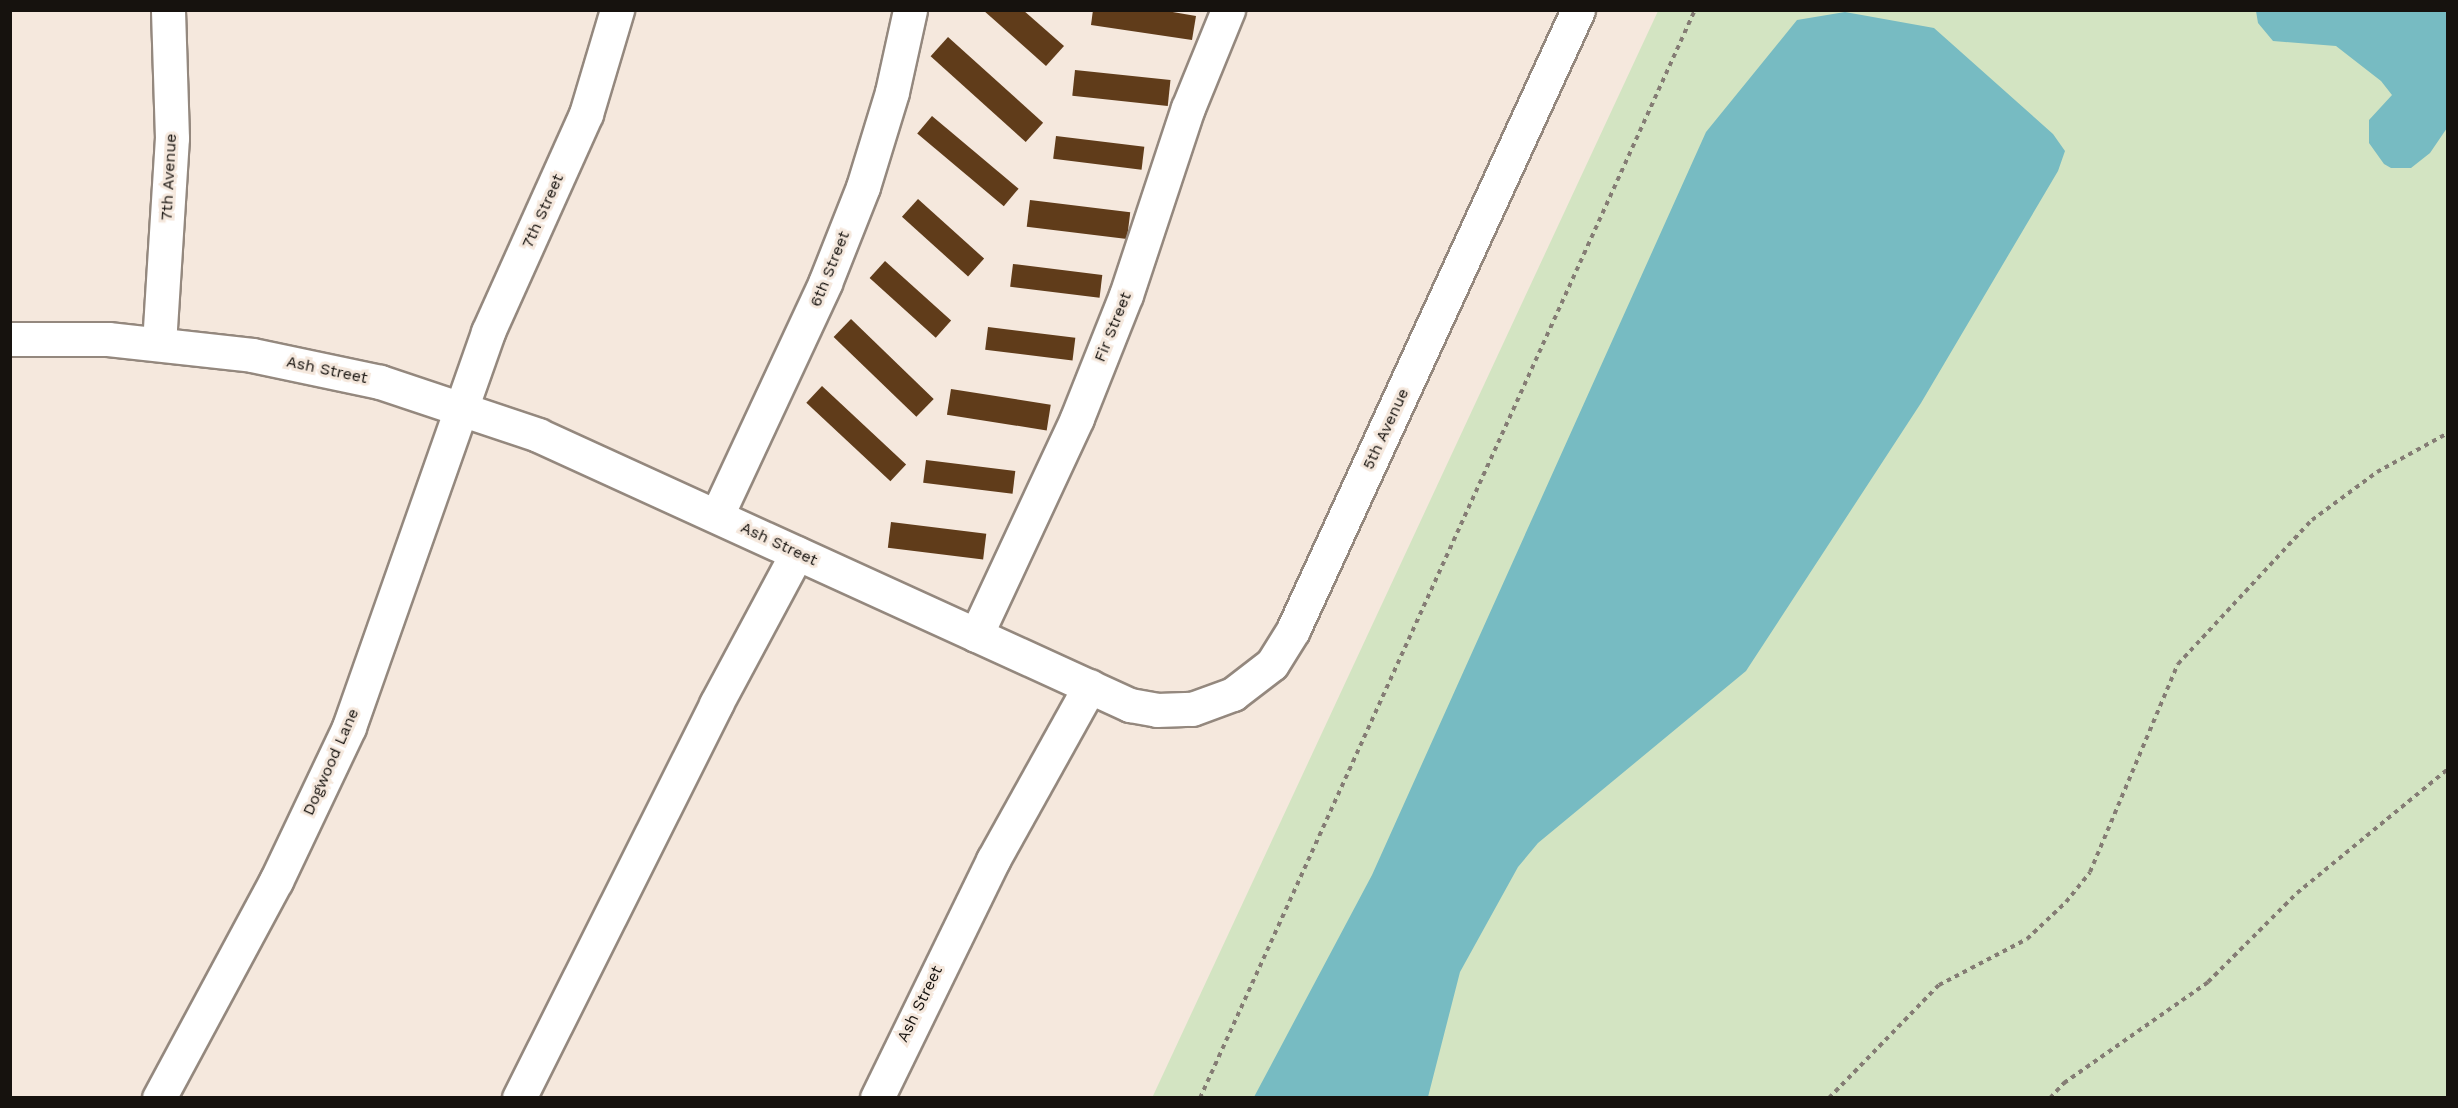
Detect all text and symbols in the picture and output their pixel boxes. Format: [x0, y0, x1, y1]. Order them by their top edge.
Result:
street label: 7th Avenue [157, 133, 181, 221]
street label: 7th Street [518, 171, 568, 251]
street label: 6th Street [806, 228, 854, 310]
street label: Fir Street [1090, 289, 1136, 365]
street label: Ash Street [285, 352, 369, 388]
street label: 5th Avenue [1359, 385, 1413, 473]
street label: Ash Street [738, 518, 820, 570]
street label: Dogwood Lane [299, 706, 363, 818]
street label: Ash Street [893, 963, 947, 1045]

